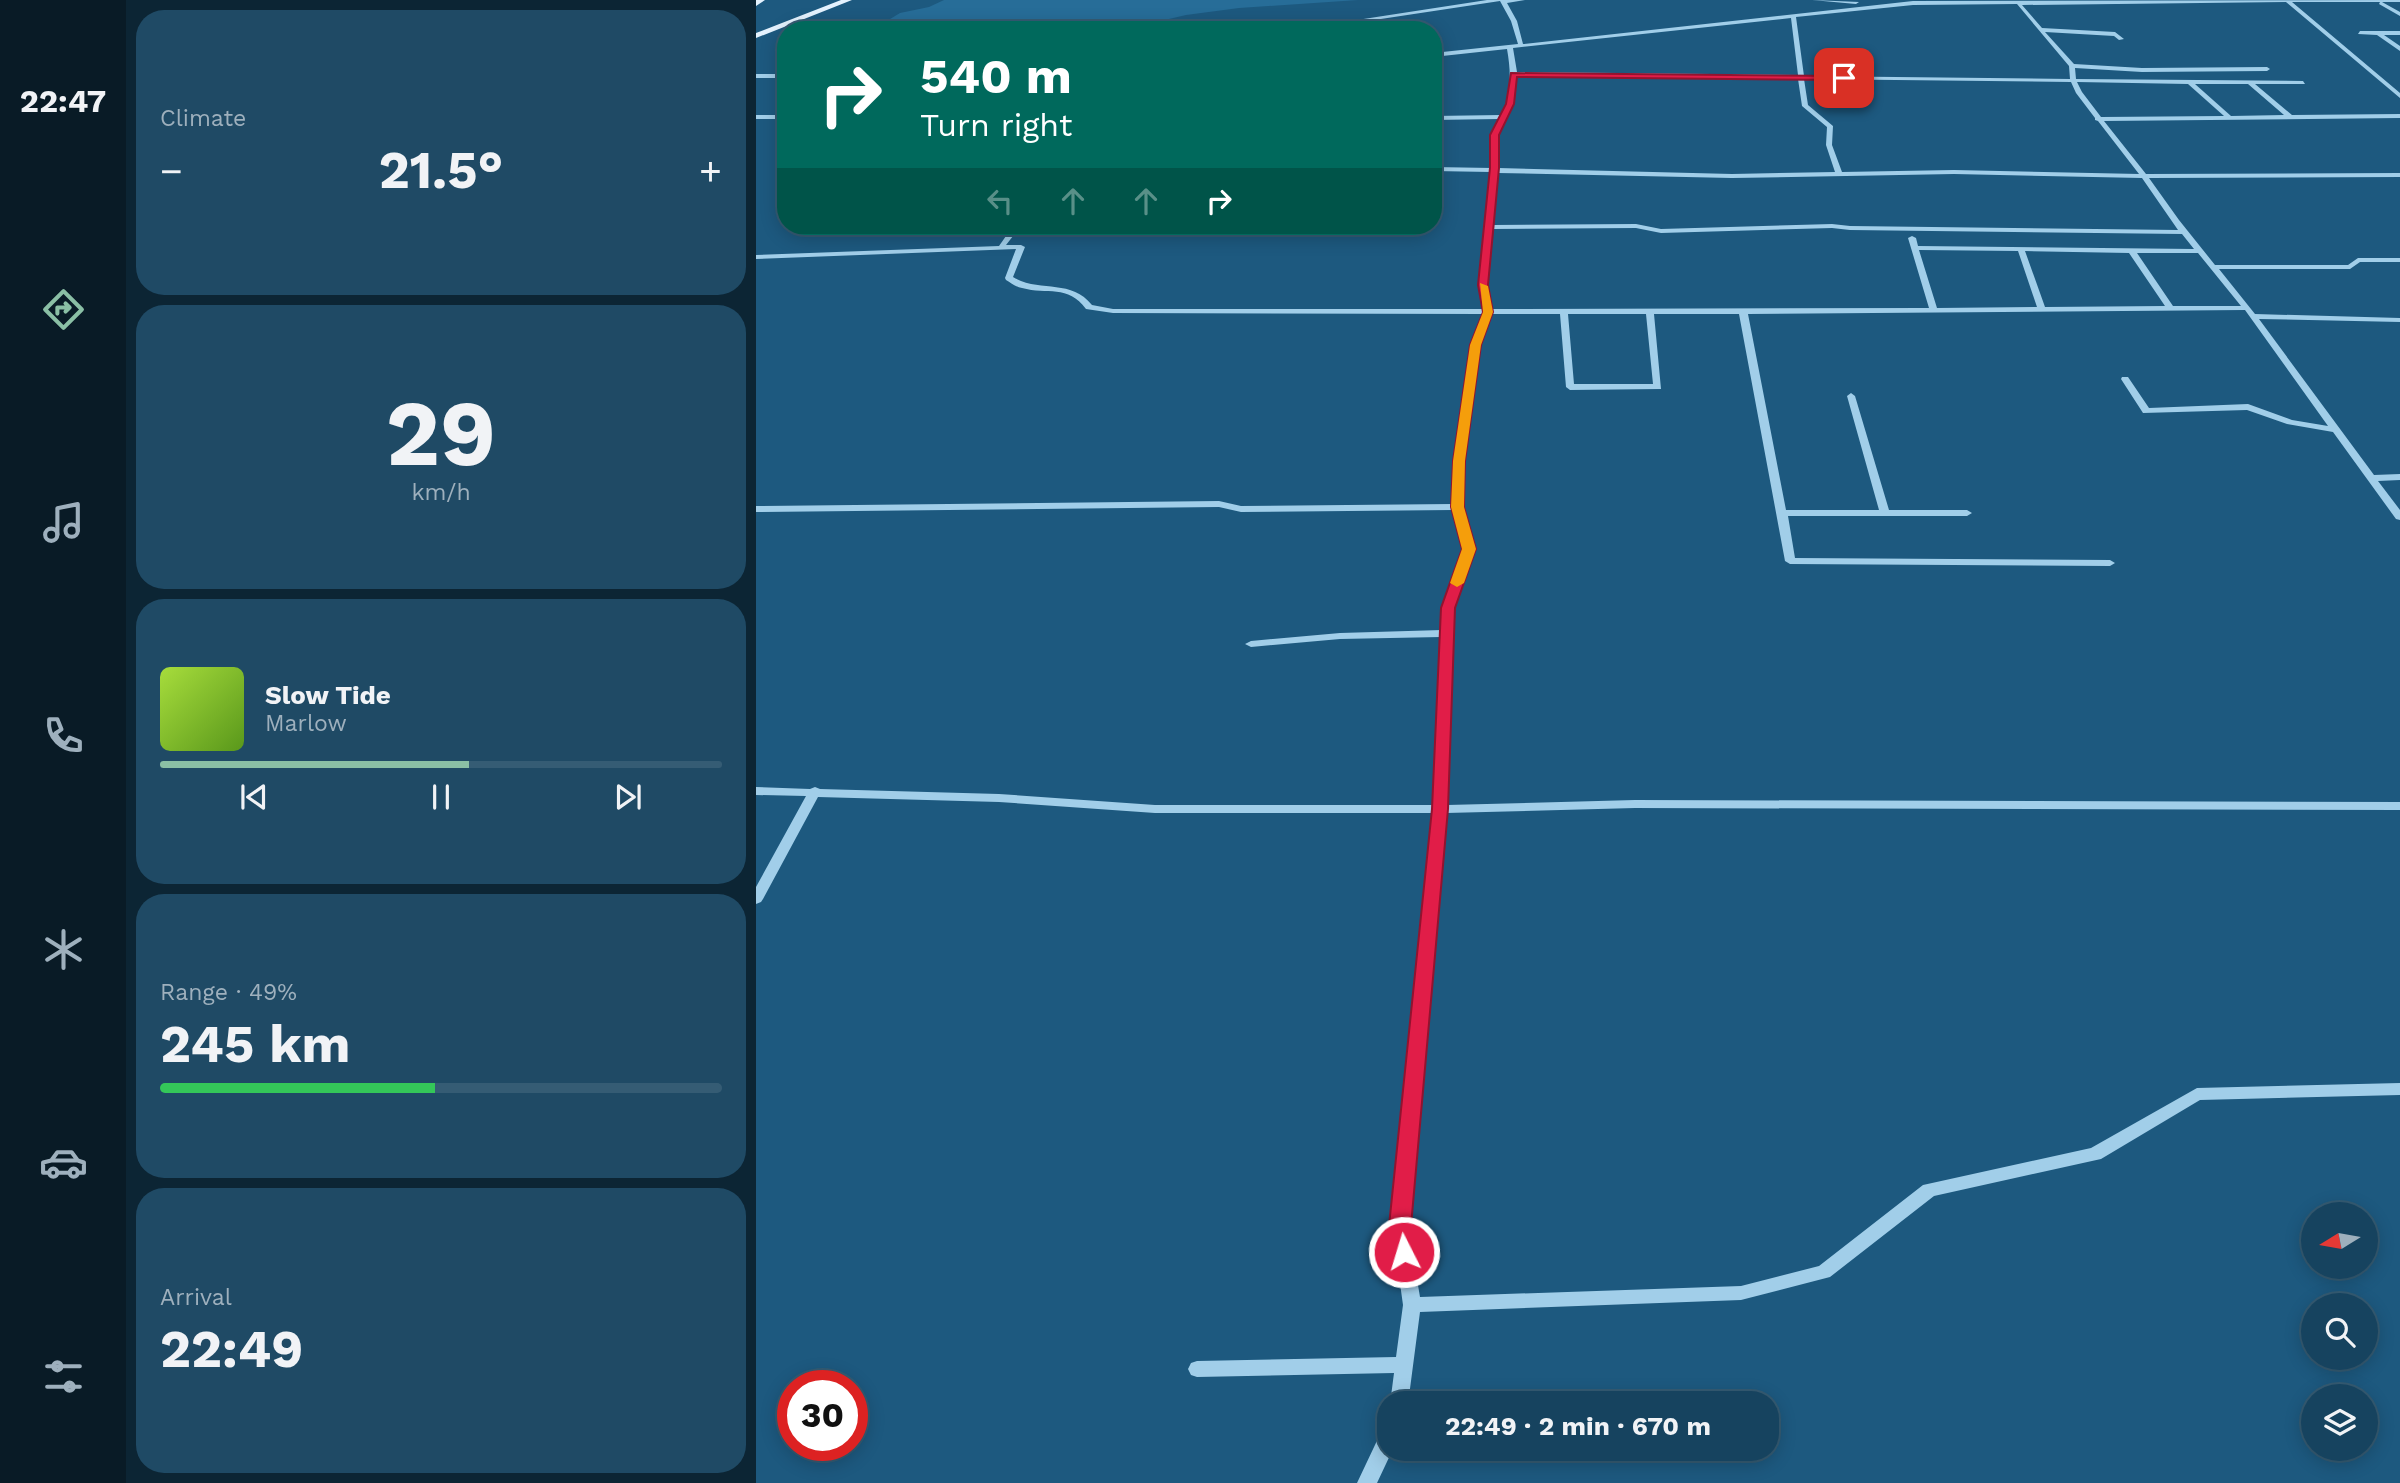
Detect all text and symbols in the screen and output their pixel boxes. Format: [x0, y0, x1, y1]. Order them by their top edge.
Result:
text: 540 m [920, 47, 1072, 105]
pin [1814, 48, 1874, 108]
icon: right [805, 49, 896, 140]
icon: arrive [1825, 59, 1863, 97]
text: 22:47 [20, 82, 106, 120]
text: Climate [160, 105, 246, 132]
text: Turn right [920, 106, 1072, 144]
text: 21.5° [379, 140, 503, 201]
text: − [160, 149, 183, 193]
text: + [699, 149, 722, 193]
icon: left [981, 182, 1019, 220]
icon: ahead [1054, 182, 1092, 220]
icon: ahead [1127, 182, 1165, 220]
icon: right [1200, 182, 1238, 220]
icon: directions [39, 285, 88, 334]
text: 29 [386, 380, 496, 487]
text: km/h [411, 479, 471, 506]
icon: music [39, 498, 88, 547]
text: Slow Tide [265, 680, 391, 710]
text: Marlow [265, 710, 347, 737]
icon: phone [39, 711, 88, 760]
icon: previous [235, 778, 273, 816]
icon: pause [422, 778, 460, 816]
icon: next [609, 778, 647, 816]
icon: climate [39, 925, 88, 974]
text: Range · 49% [160, 979, 297, 1006]
text: 245 km [160, 1014, 350, 1075]
icon: car [39, 1138, 88, 1187]
north arrow [2301, 1202, 2378, 1279]
map controls [2301, 1202, 2378, 1461]
position arrow [1367, 1215, 1441, 1289]
text: Arrival [160, 1284, 232, 1311]
button: search [2301, 1293, 2378, 1370]
text: 22:49 [160, 1319, 303, 1380]
icon: filters [39, 1352, 88, 1401]
speed limit sign: 30 [777, 1370, 868, 1461]
button: layers [2301, 1384, 2378, 1461]
text: 22:49 · 2 min · 670 m [1445, 1411, 1711, 1441]

